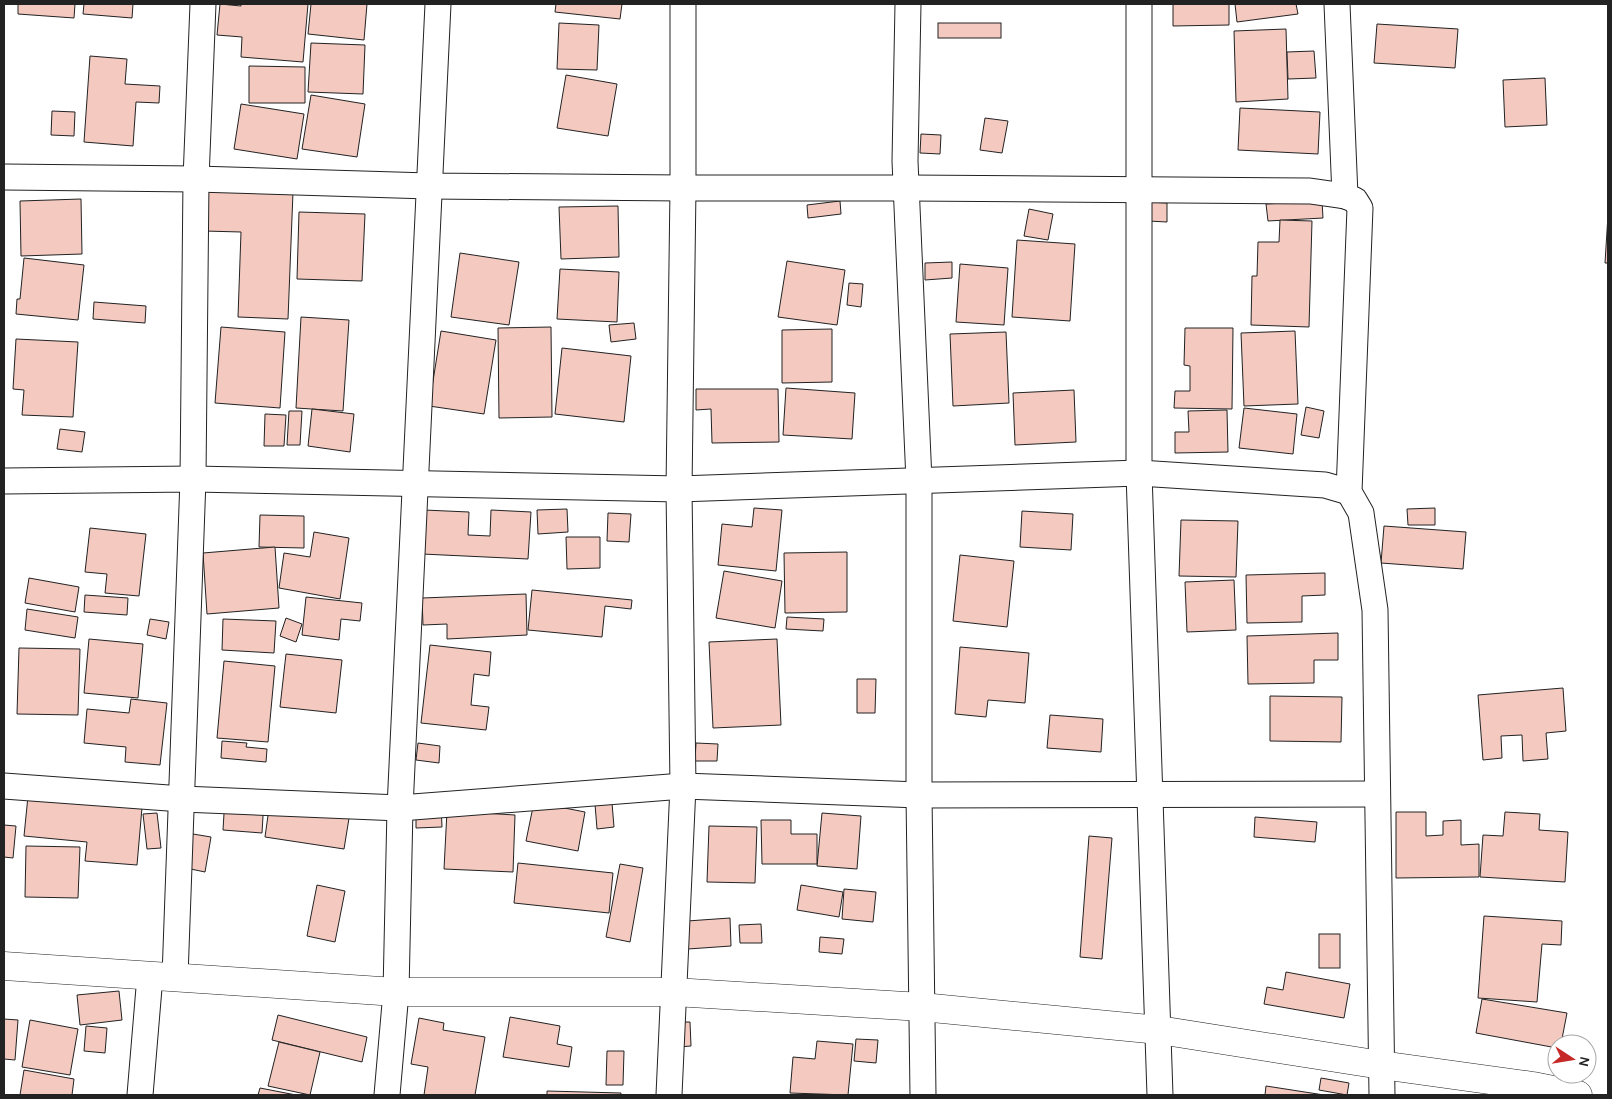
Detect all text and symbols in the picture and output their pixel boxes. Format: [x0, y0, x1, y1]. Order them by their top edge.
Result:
north arrow [1547, 1034, 1597, 1084]
text: N [1575, 1055, 1594, 1068]

